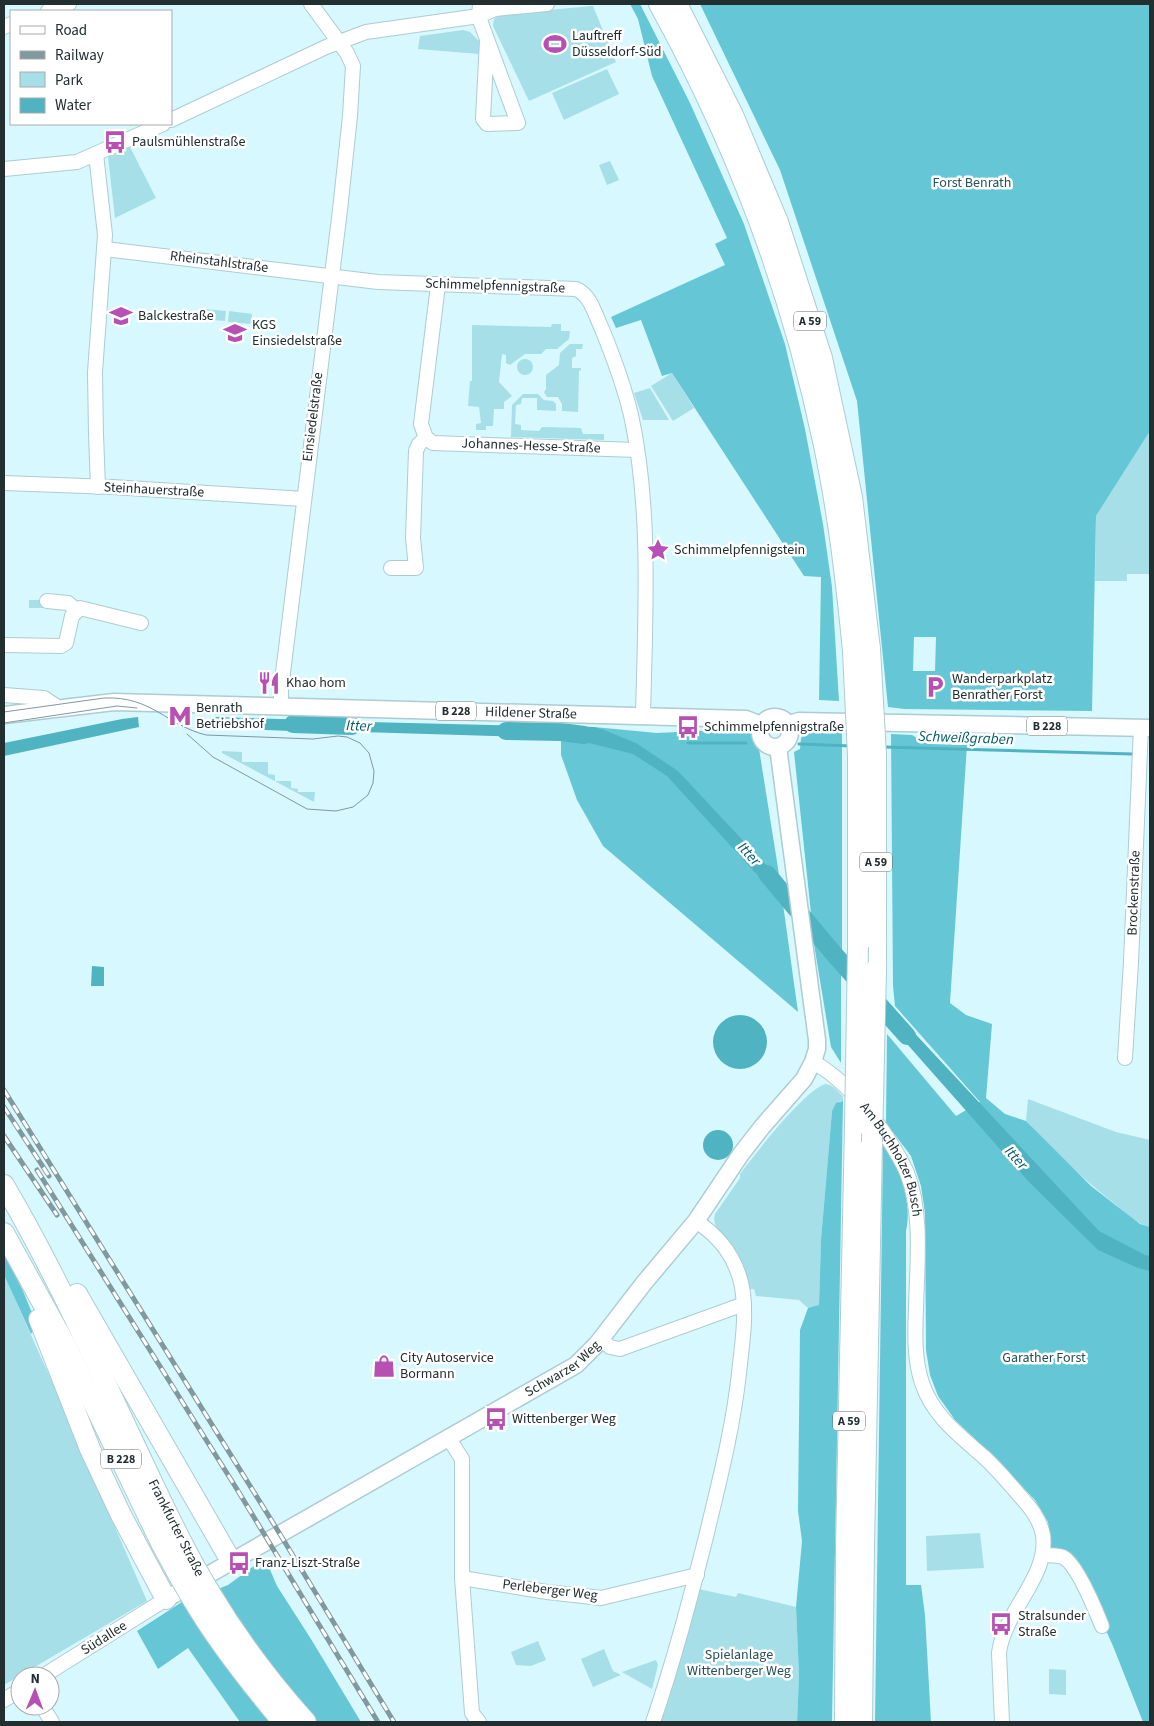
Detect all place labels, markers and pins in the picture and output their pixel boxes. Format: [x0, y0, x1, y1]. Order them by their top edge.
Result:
place label: Lauftreff Düsseldorf-Süd [572, 26, 662, 62]
sports icon: Lauftreff Düsseldorf-Süd [542, 31, 568, 57]
bus stop icon: Paulsmühlenstraße [102, 129, 128, 155]
place label: Paulsmühlenstraße [132, 132, 245, 152]
school or university icon: Balckestraße [108, 303, 134, 329]
place label: Balckestraße [138, 306, 214, 326]
place label: KGS Einsiedelstraße [252, 315, 342, 351]
school or university icon: KGS Einsiedelstraße [222, 320, 248, 346]
place icon: Schimmelpfennigstein [645, 537, 671, 563]
place label: Schimmelpfennigstein [674, 540, 805, 560]
place label: Wanderparkplatz Benrather Forst [952, 669, 1052, 705]
restaurant icon: Khao hom [256, 670, 282, 696]
place label: Khao hom [286, 673, 346, 693]
parking icon: Wanderparkplatz Benrather Forst [922, 674, 948, 700]
place label: Benrath Betriebshof [196, 698, 265, 734]
metro station icon: Benrath Betriebshof [167, 703, 193, 729]
bus stop icon: Schimmelpfennigstraße [675, 714, 701, 740]
place label: Schimmelpfennigstraße [704, 717, 844, 737]
place label: City Autoservice Bormann [400, 1348, 494, 1384]
shop icon: City Autoservice Bormann [371, 1353, 397, 1379]
bus stop icon: Wittenberger Weg [483, 1406, 509, 1432]
place label: Wittenberger Weg [512, 1409, 616, 1429]
bus stop icon: Franz-Liszt-Straße [226, 1550, 252, 1576]
place label: Franz-Liszt-Straße [255, 1553, 360, 1573]
place label: Stralsunder Straße [1018, 1606, 1086, 1642]
bus stop icon: Stralsunder Straße [988, 1611, 1014, 1637]

